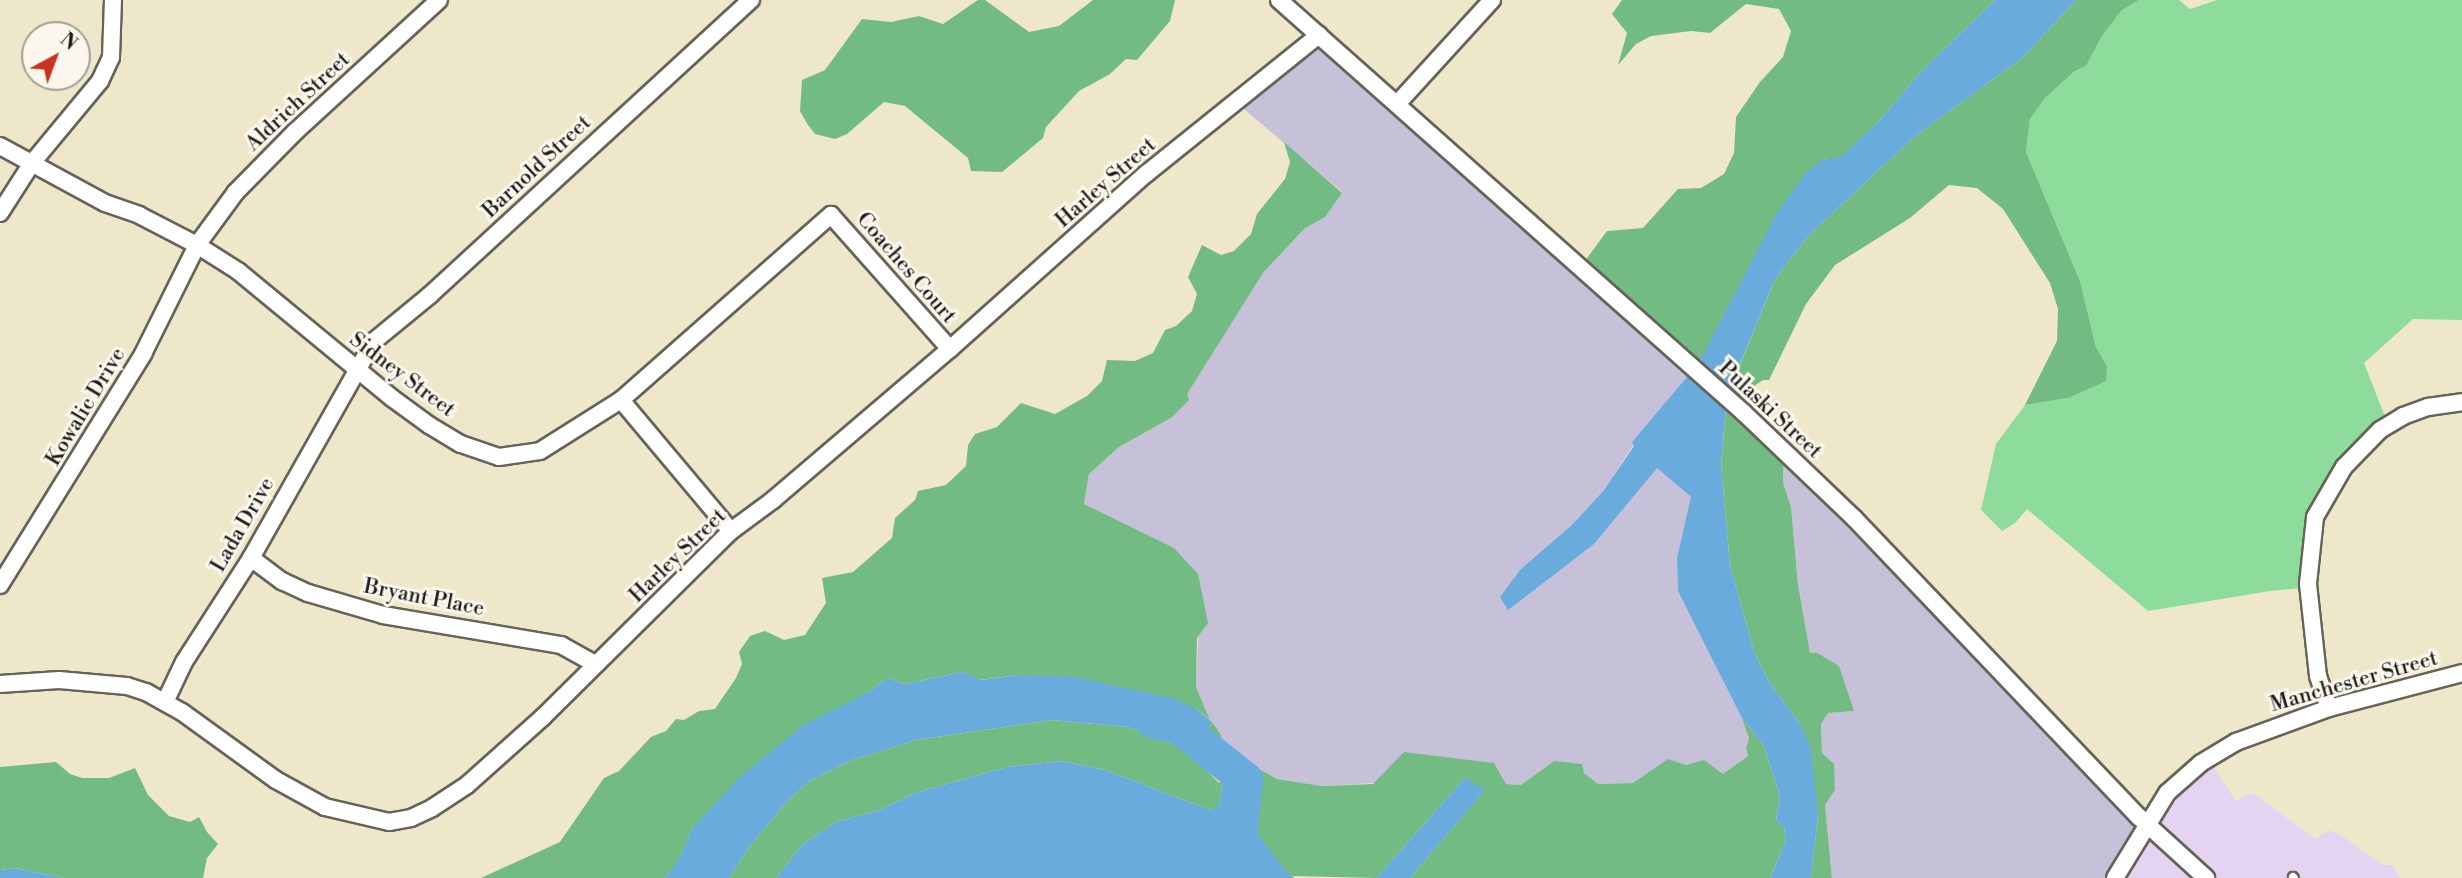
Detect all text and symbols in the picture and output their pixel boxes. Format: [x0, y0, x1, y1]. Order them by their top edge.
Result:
north arrow [21, 21, 91, 91]
text: N [55, 28, 82, 56]
street label: Aldrich Street [241, 47, 355, 157]
street label: Barnold Street [478, 111, 596, 223]
street label: Harley Street [1051, 133, 1161, 233]
street label: Coaches Court [851, 207, 961, 329]
street label: Sidney Street [344, 327, 460, 423]
street label: Kowalic Drive [41, 343, 131, 471]
street label: Pulaski Street [1713, 356, 1827, 464]
street label: Lada Drive [206, 473, 280, 577]
street label: Harley Street [624, 504, 732, 608]
street label: Bryant Place [362, 574, 486, 622]
street label: Manchester Street [2267, 646, 2441, 718]

